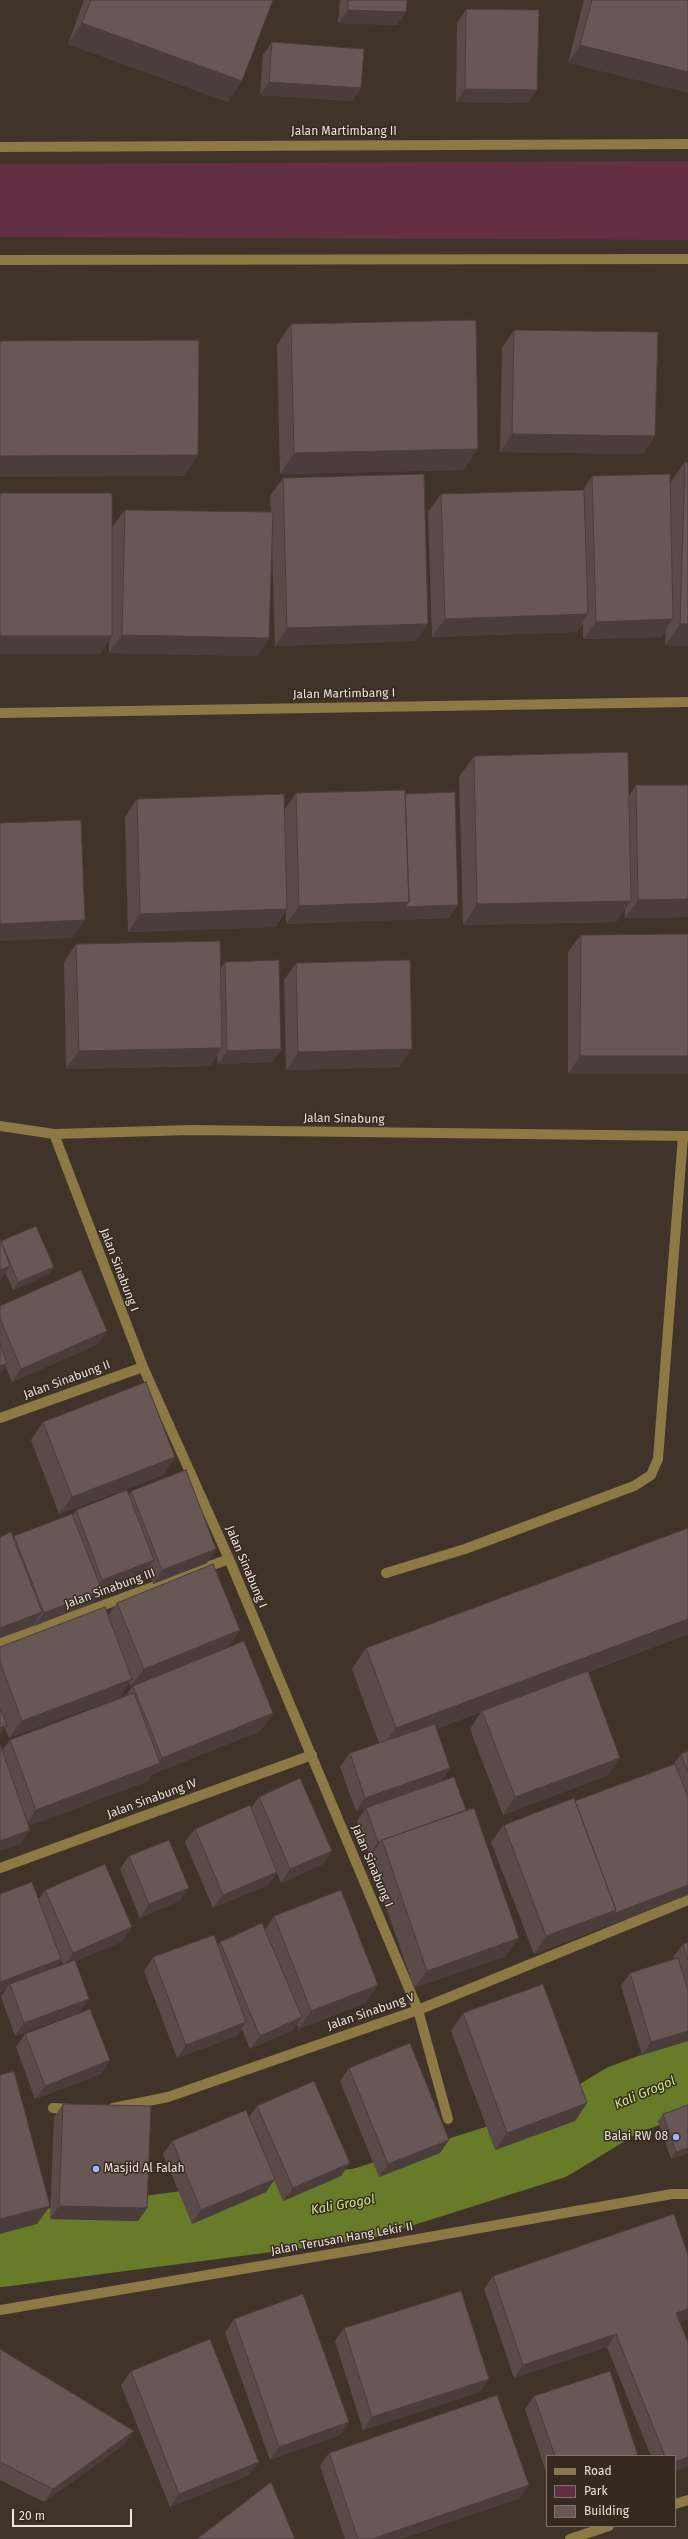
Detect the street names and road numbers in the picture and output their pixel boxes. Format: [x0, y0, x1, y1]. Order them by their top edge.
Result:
street label: Jalan Martimbang II [291, 125, 397, 139]
street label: Jalan Martimbang I [293, 686, 395, 702]
street label: Jalan Sinabung [303, 1111, 385, 1127]
street label: Jalan Sinabung I [97, 1226, 141, 1314]
street label: Jalan Sinabung II [22, 1358, 112, 1402]
street label: Jalan Sinabung I [222, 1524, 270, 1610]
street label: Jalan Sinabung III [63, 1566, 157, 1612]
street label: Jalan Sinabung IV [105, 1776, 199, 1822]
street label: Jalan Sinabung I [348, 1823, 396, 1909]
street label: Jalan Sinabung V [326, 1990, 416, 2034]
street label: Jalan Terusan Hang Lekir II [270, 2219, 414, 2259]

